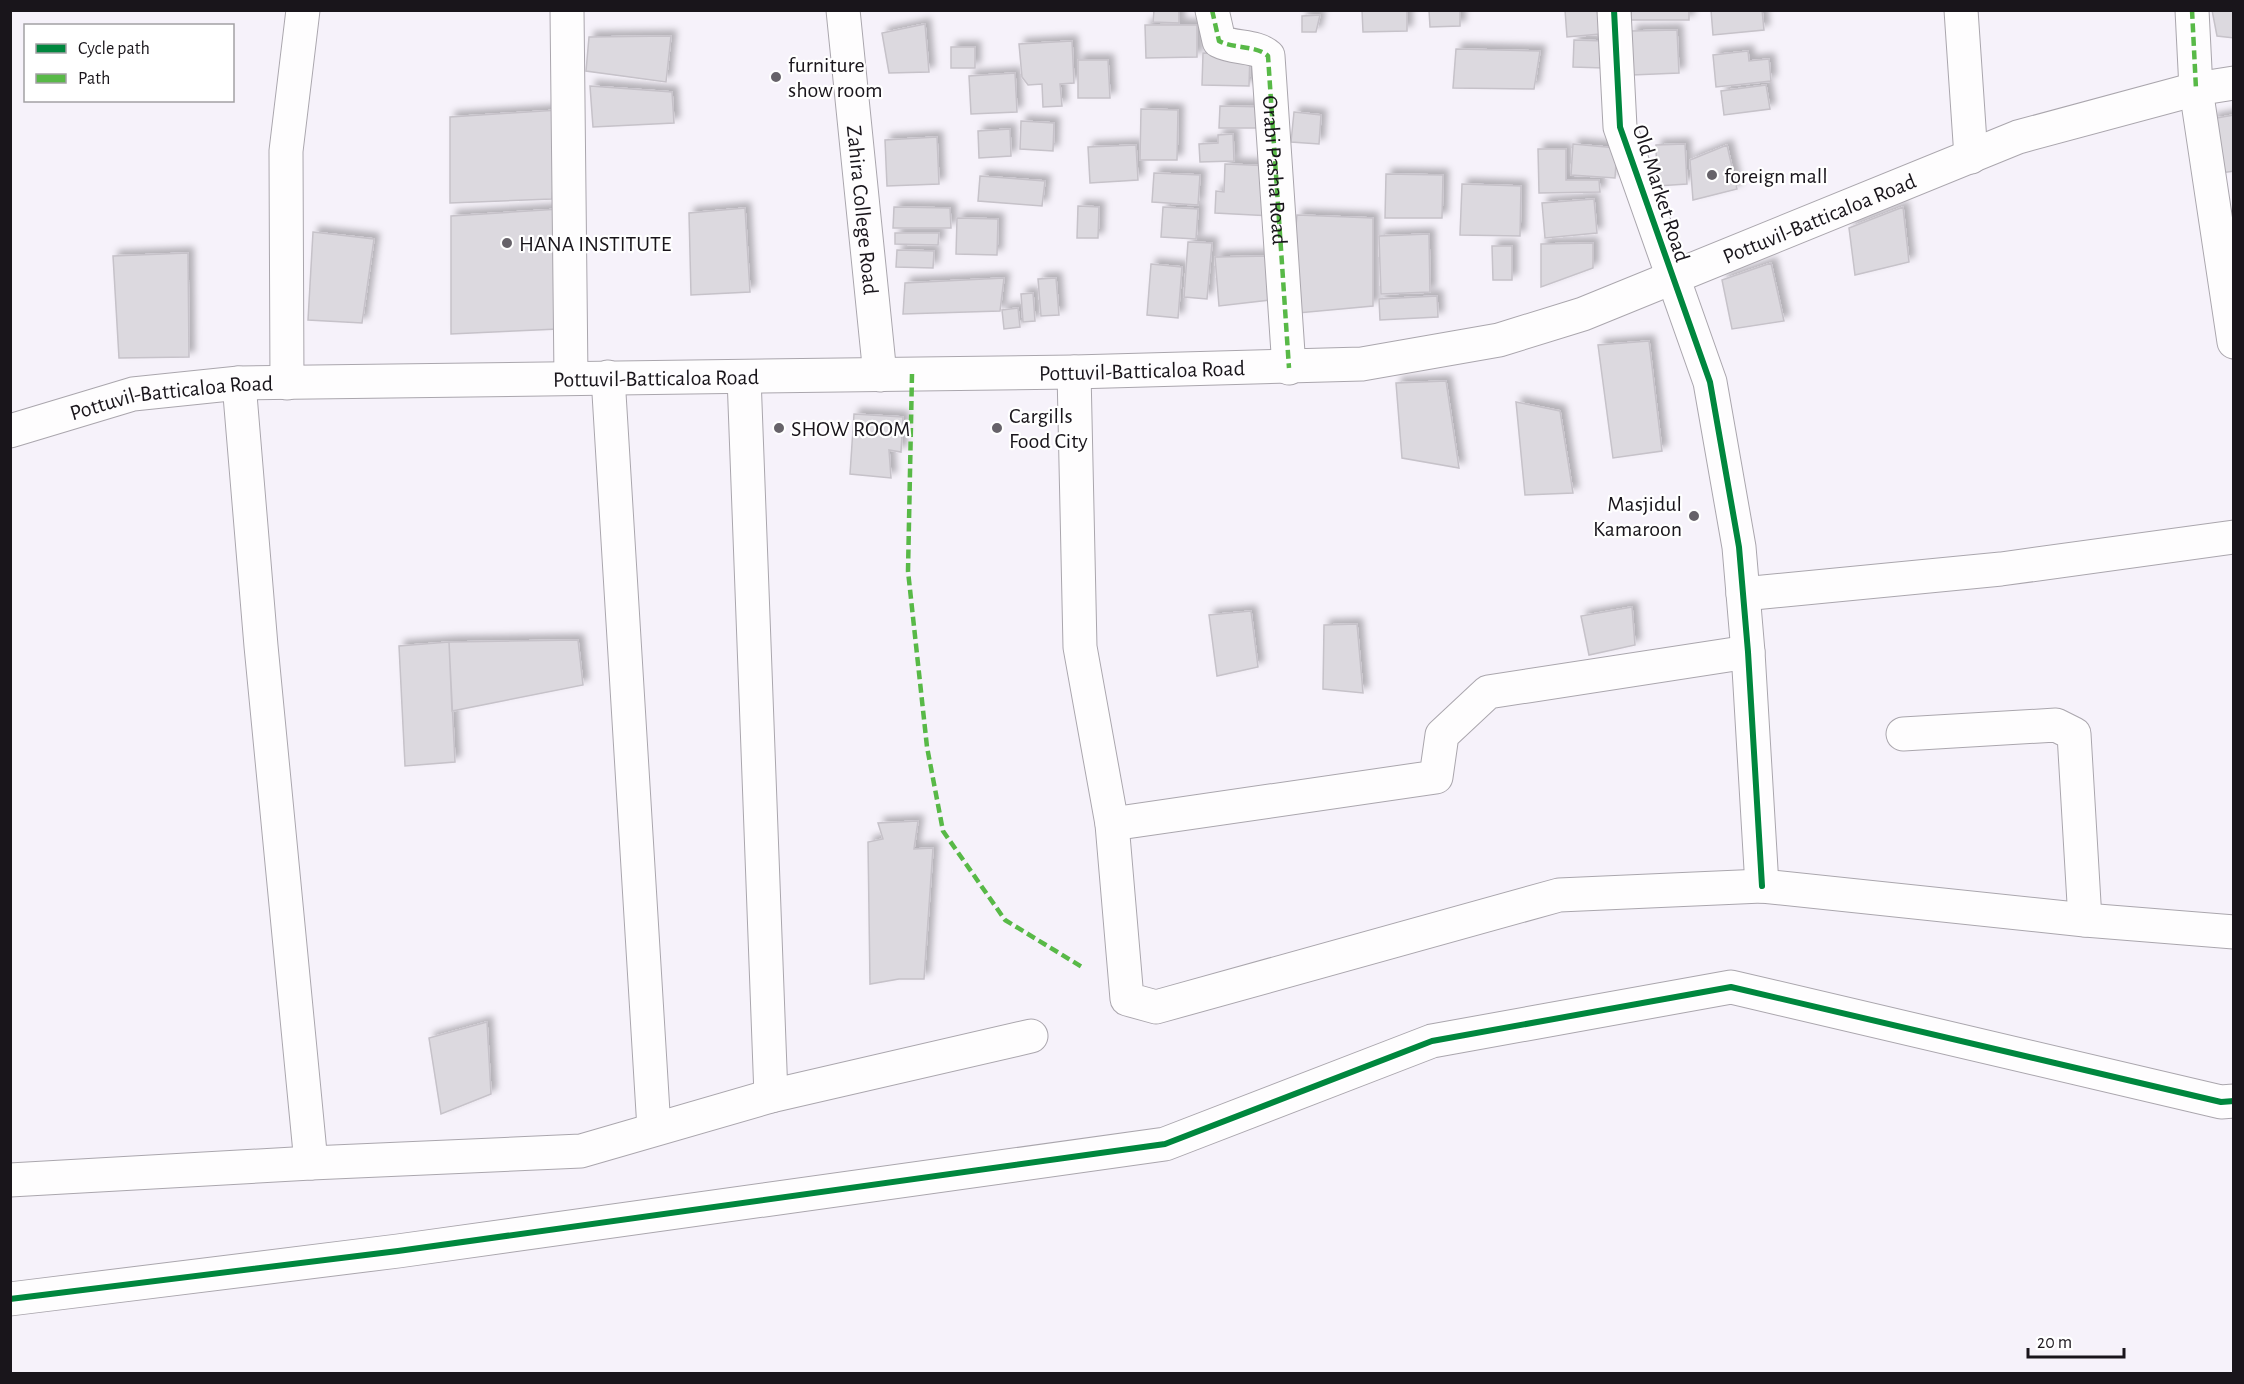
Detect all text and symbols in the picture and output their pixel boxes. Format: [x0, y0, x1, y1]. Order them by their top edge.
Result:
legend [24, 24, 234, 102]
text: Cycle path [78, 40, 150, 58]
place label: furniture show room [788, 54, 883, 101]
text: Path [78, 70, 110, 88]
marker: furniture show room [769, 70, 783, 84]
street label: Orabi Pasha Road [1259, 95, 1291, 246]
street label: Old Market Road [1629, 122, 1694, 265]
street label: Zahira College Road [843, 124, 882, 296]
place label: foreign mall [1724, 165, 1828, 187]
marker: foreign mall [1705, 168, 1719, 182]
street label: Pottuvil-Batticaloa Road [1720, 170, 1919, 268]
place label: HANA INSTITUTE [519, 233, 672, 255]
marker: HANA INSTITUTE [500, 236, 514, 250]
street label: Pottuvil-Batticaloa Road [1039, 357, 1245, 384]
street label: Pottuvil-Batticaloa Road [553, 366, 759, 391]
street label: Pottuvil-Batticaloa Road [67, 373, 273, 424]
place label: Cargills Food City [1009, 405, 1088, 452]
place label: SHOW ROOM [791, 418, 910, 440]
marker: SHOW ROOM [772, 421, 786, 435]
marker: Cargills Food City [990, 421, 1004, 435]
place label: Masjidul Kamaroon [1593, 493, 1682, 540]
marker: Masjidul Kamaroon [1687, 509, 1701, 523]
scale bar [2028, 1321, 2124, 1359]
text: 20 m [2037, 1334, 2072, 1352]

